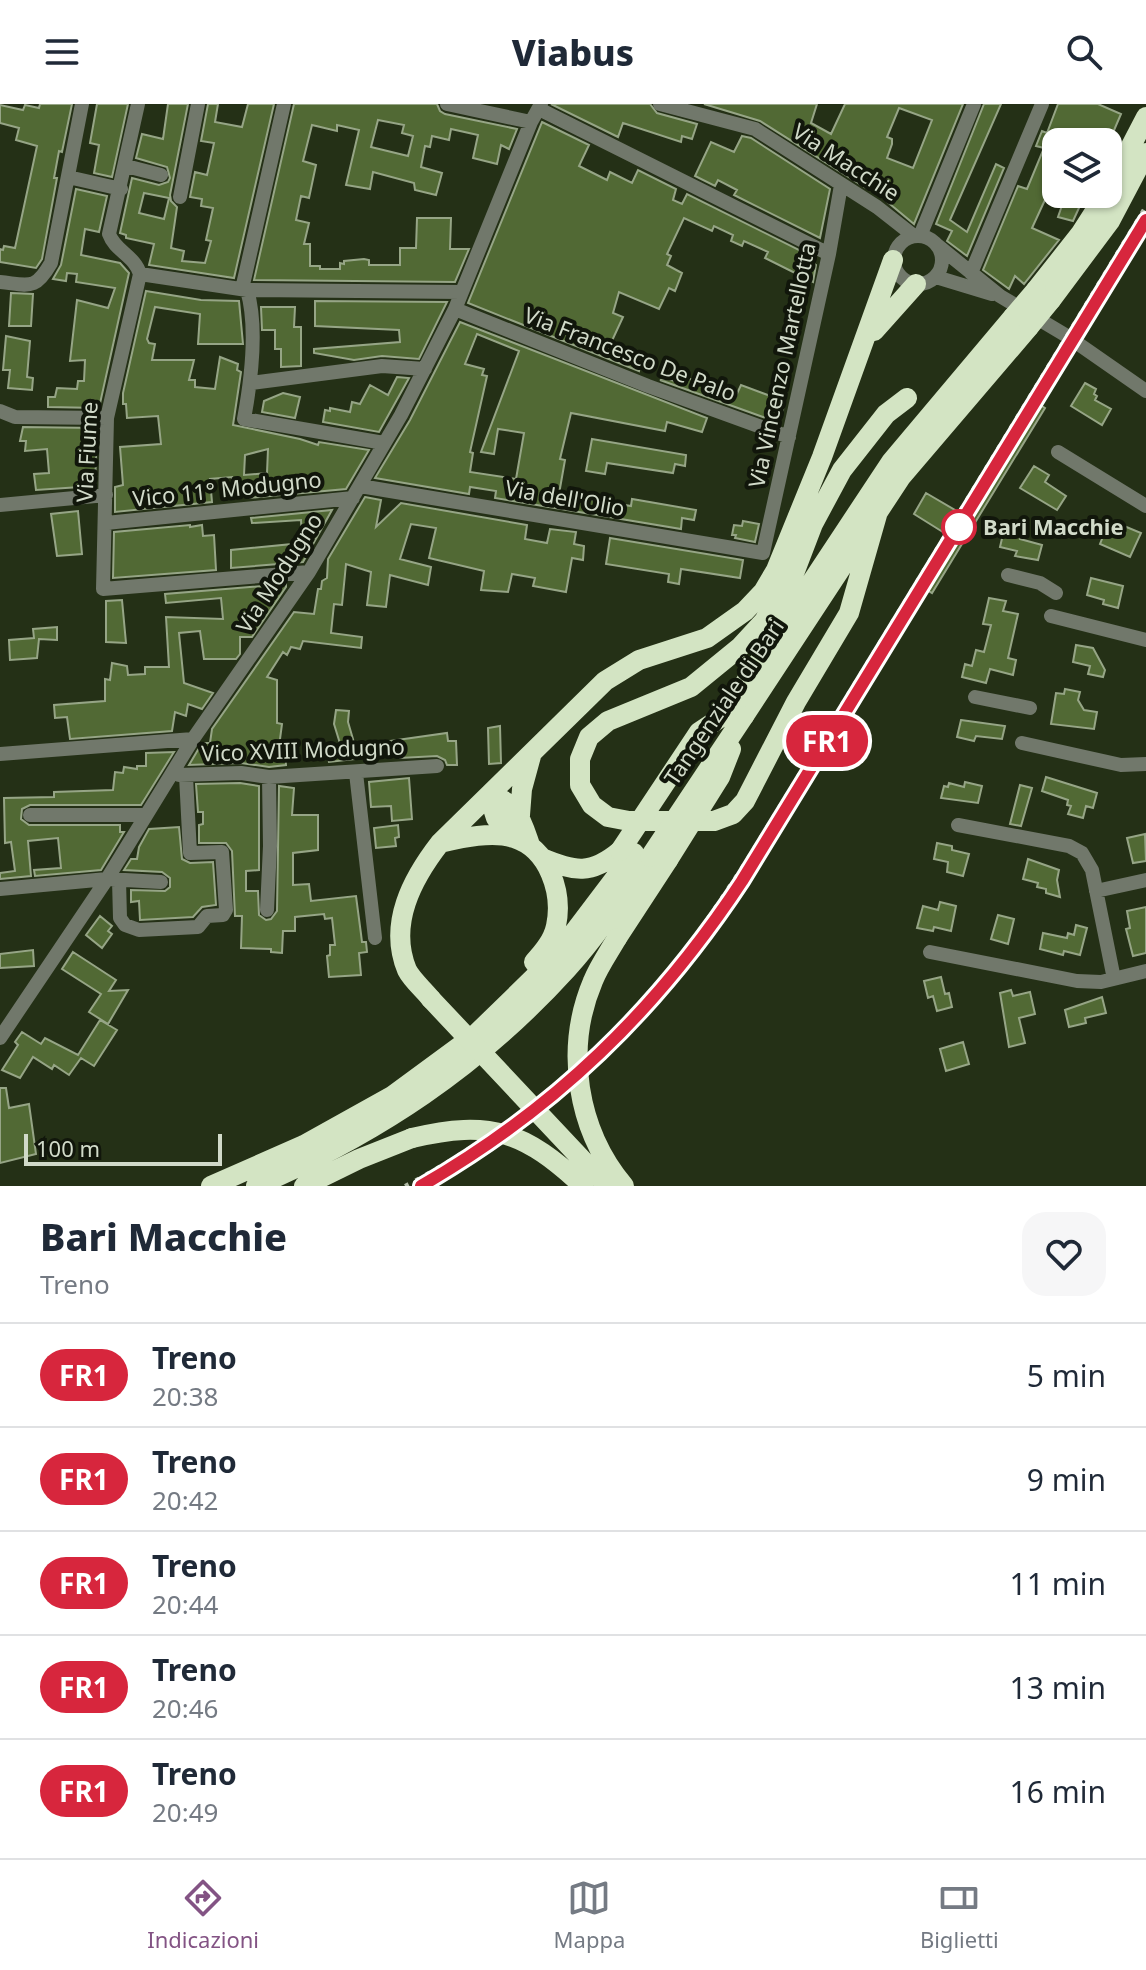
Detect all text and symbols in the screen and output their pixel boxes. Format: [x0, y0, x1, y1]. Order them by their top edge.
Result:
text: Viabus [512, 28, 634, 77]
icon: menu [40, 30, 84, 74]
icon: search [1062, 30, 1106, 74]
street label: Via Macchie [787, 115, 906, 207]
map controls [1042, 128, 1122, 208]
button: layers [1042, 128, 1122, 208]
street label: Via Vincenzo Martellotta [740, 239, 822, 490]
street label: Via Francesco De Palo [520, 299, 741, 407]
street label: Via Fiume [68, 401, 104, 503]
street label: Vico 11° Modugno [131, 463, 323, 513]
street label: Via dell'Olio [503, 472, 627, 522]
street label: Via Modugno [228, 507, 328, 638]
marker: Bari Macchie [942, 510, 976, 544]
place label: Bari Macchie [983, 511, 1124, 541]
street label: Tangenziale di Bari [656, 612, 790, 790]
line badge: FR1 [781, 715, 873, 767]
text: FR1 [802, 722, 852, 760]
street label: Vico XVIII Modugno [201, 730, 405, 768]
scale bar [24, 1130, 222, 1166]
text: 100 m [36, 1133, 100, 1163]
text: Bari Macchie [40, 1210, 287, 1262]
button: heart [1022, 1212, 1106, 1296]
text: Treno [40, 1266, 110, 1302]
text: Treno [152, 1337, 237, 1378]
text: 5 min [1027, 1355, 1106, 1396]
text: FR1 [59, 1356, 109, 1394]
text: 20:38 [152, 1378, 218, 1414]
text: Treno [152, 1441, 237, 1482]
text: 9 min [1027, 1459, 1106, 1500]
text: FR1 [59, 1460, 109, 1498]
text: 20:42 [152, 1482, 218, 1518]
text: Treno [152, 1545, 237, 1586]
text: 11 min [1010, 1563, 1106, 1604]
text: FR1 [59, 1564, 109, 1602]
text: 20:44 [152, 1586, 218, 1622]
text: Treno [152, 1649, 237, 1690]
text: 13 min [1010, 1667, 1106, 1708]
text: FR1 [59, 1668, 109, 1706]
text: 20:46 [152, 1690, 218, 1726]
text: Treno [152, 1753, 237, 1794]
text: 16 min [1010, 1771, 1106, 1812]
text: FR1 [59, 1772, 109, 1810]
text: 20:49 [152, 1794, 218, 1830]
tab: Indicazioni [147, 1876, 259, 1954]
tab: Mappa [554, 1876, 625, 1954]
tab: Biglietti [920, 1876, 999, 1954]

